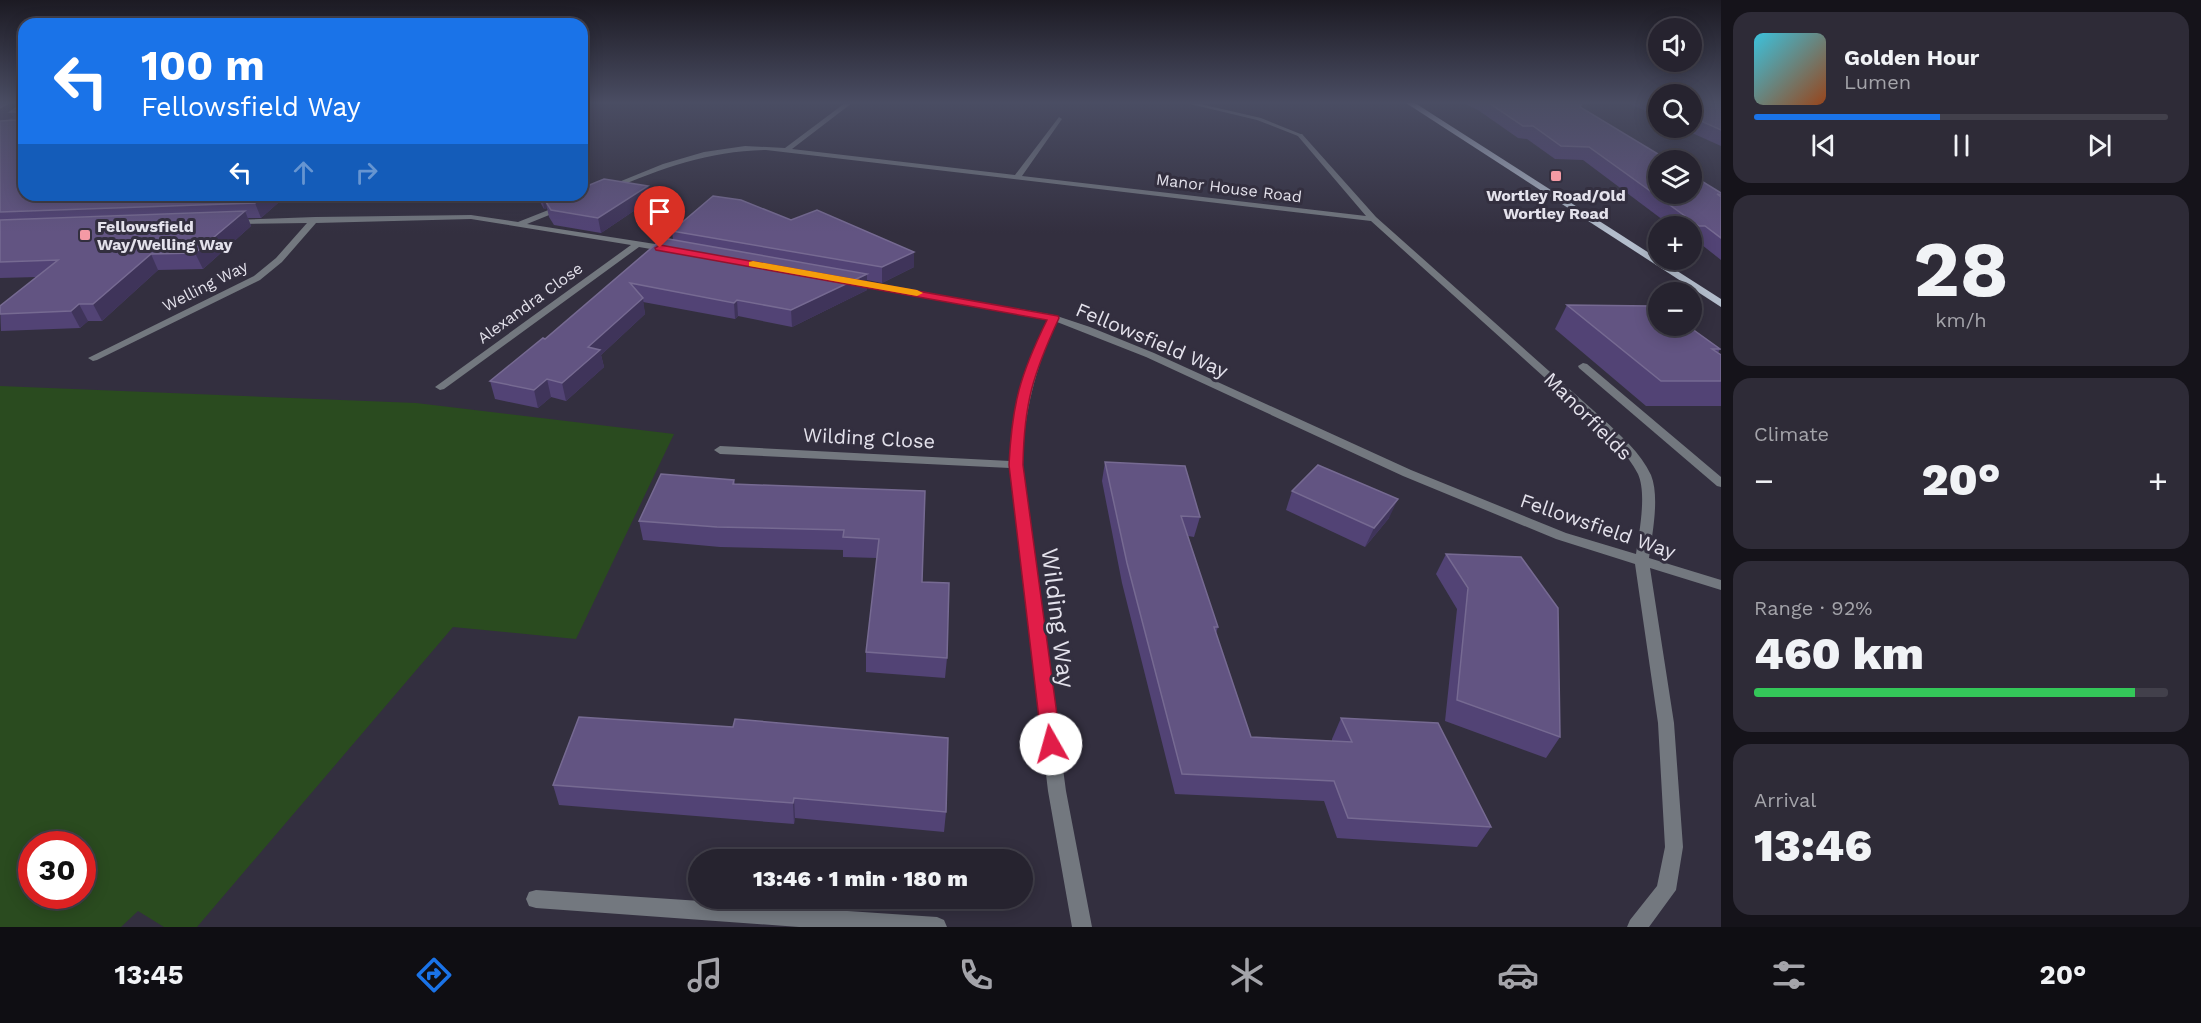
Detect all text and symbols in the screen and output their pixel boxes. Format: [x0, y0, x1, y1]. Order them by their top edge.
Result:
map controls [1648, 18, 1702, 336]
button: sound [1648, 18, 1702, 72]
text: 100 m [141, 41, 265, 90]
icon: left [42, 42, 120, 120]
text: Golden Hour [1844, 45, 1979, 70]
text: Lumen [1844, 70, 1911, 94]
button: search [1648, 84, 1702, 138]
text: Fellowsfield Way [141, 91, 361, 123]
icon: previous [1807, 129, 1840, 162]
icon: pause [1945, 129, 1978, 162]
icon: next [2083, 129, 2116, 162]
button: layers [1648, 150, 1702, 204]
icon: left [224, 156, 257, 189]
icon: ahead [287, 156, 320, 189]
icon: right [350, 156, 383, 189]
marker: Wortley Road/Old Wortley Road [1549, 169, 1563, 183]
street label: Manor House Road [1155, 170, 1303, 206]
pin [634, 186, 685, 248]
place label: Wortley Road/Old Wortley Road [1486, 186, 1626, 223]
icon: arrive [643, 195, 676, 228]
button: + [1648, 216, 1702, 270]
place label: Fellowsfield Way/Welling Way [97, 217, 233, 254]
text: 28 [1913, 223, 2009, 315]
marker: Fellowsfield Way/Welling Way [78, 228, 92, 242]
street label: Welling Way [159, 256, 251, 316]
street label: Alexandra Close [474, 258, 586, 348]
button: − [1648, 282, 1702, 336]
street label: Fellowsfield Way [1072, 297, 1232, 383]
text: km/h [1935, 308, 1987, 332]
street label: Manorfields [1539, 367, 1637, 465]
text: Climate [1754, 422, 1829, 446]
street label: Wilding Close [802, 423, 936, 453]
text: 20° [1921, 453, 2001, 506]
text: − [1754, 461, 1774, 500]
text: + [2148, 461, 2168, 500]
street label: Fellowsfield Way [1517, 488, 1680, 564]
street label: Wilding Way [1036, 546, 1081, 690]
text: Range · 92% [1754, 596, 1872, 620]
text: 460 km [1754, 627, 1924, 680]
position arrow [1019, 712, 1083, 776]
text: Arrival [1754, 788, 1816, 812]
text: 13:46 [1754, 819, 1872, 872]
speed limit sign: 30 [18, 831, 96, 909]
text: 13:46 · 1 min · 180 m [753, 866, 968, 891]
icon: directions [413, 954, 455, 996]
icon: music [684, 954, 726, 996]
icon: phone [955, 954, 997, 996]
icon: climate [1226, 954, 1268, 996]
icon: car [1497, 954, 1539, 996]
icon: filters [1768, 954, 1810, 996]
text: 13:45 [115, 959, 184, 991]
text: 20° [2040, 959, 2086, 991]

